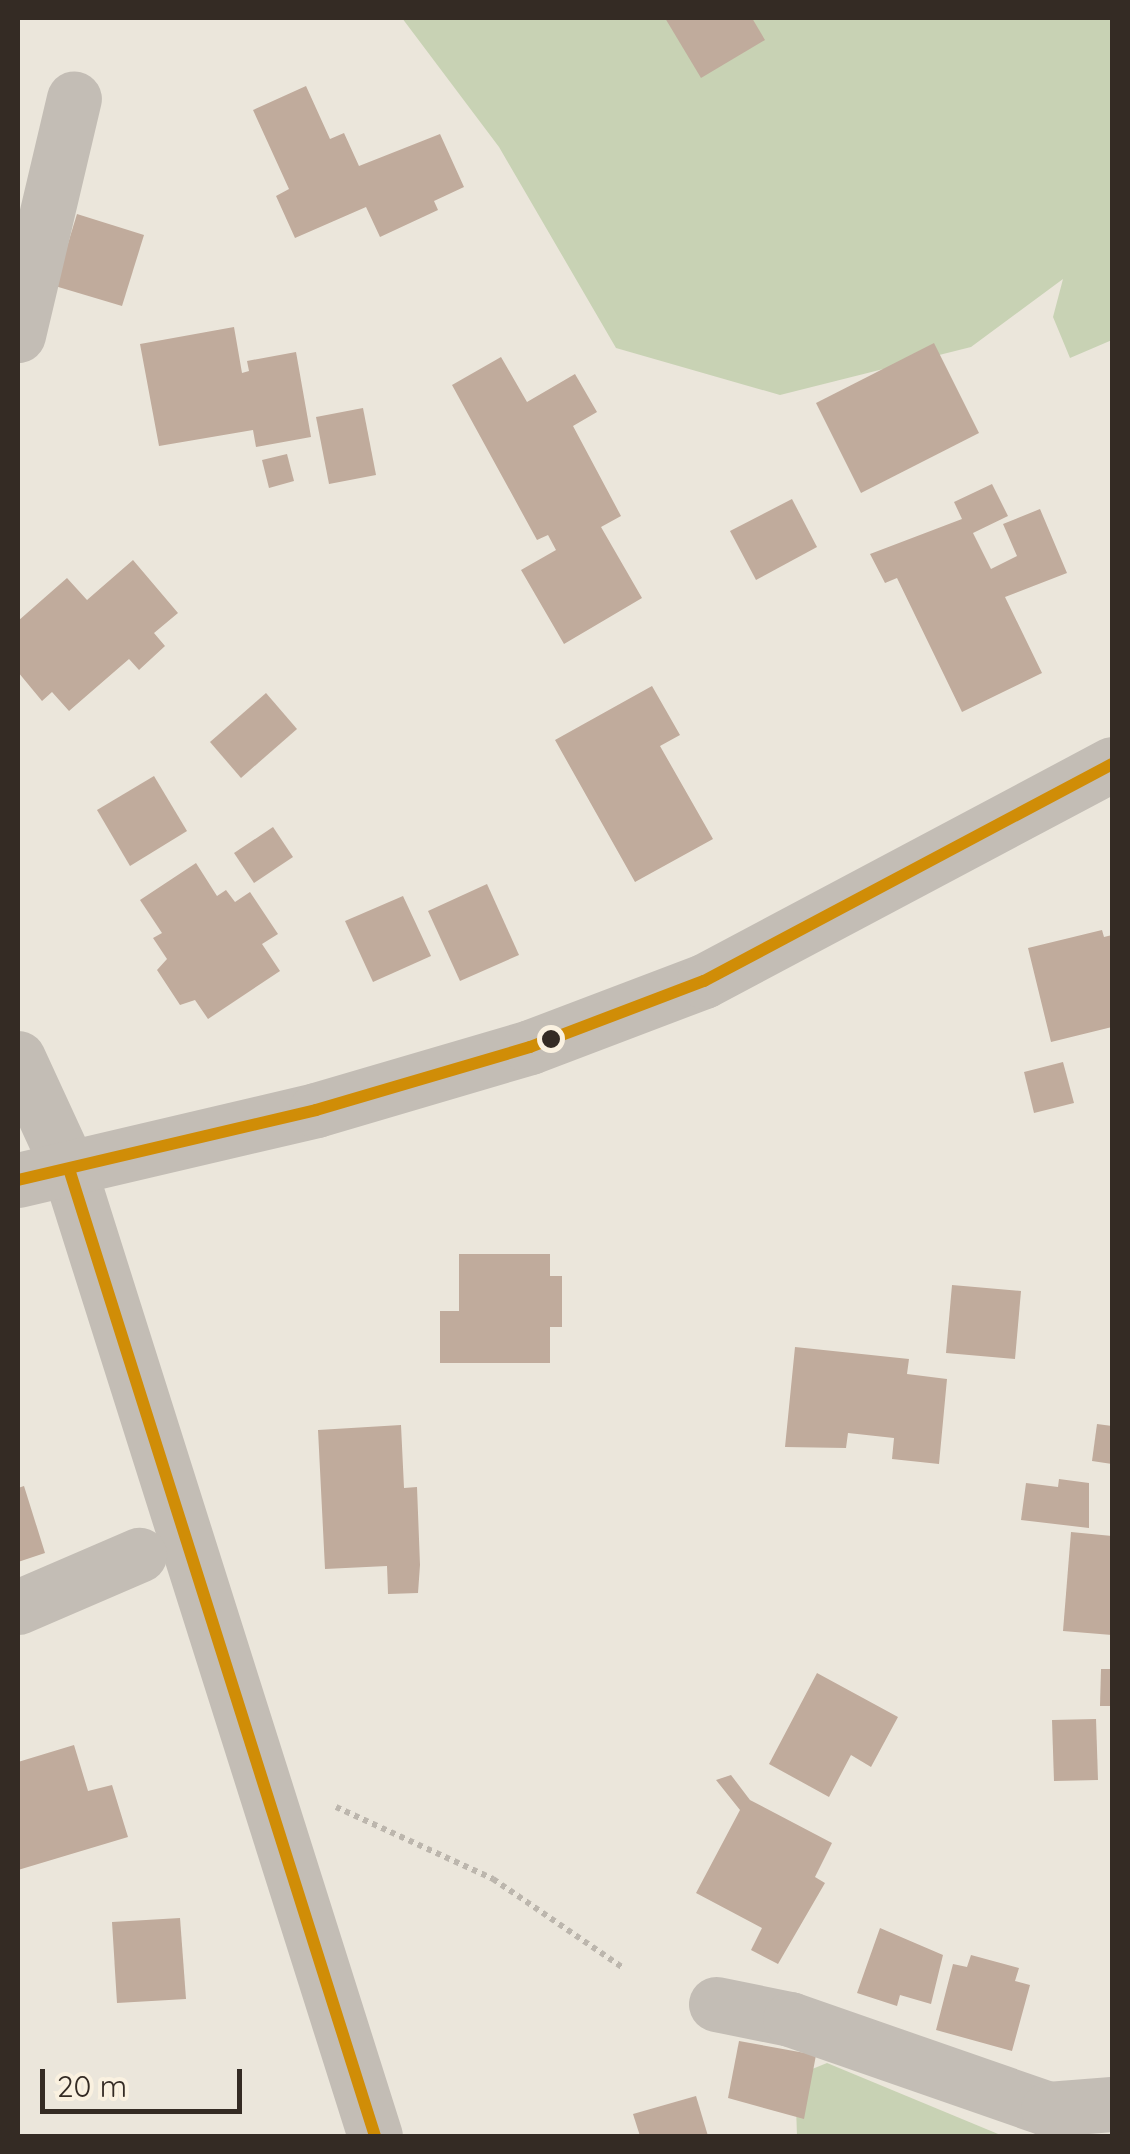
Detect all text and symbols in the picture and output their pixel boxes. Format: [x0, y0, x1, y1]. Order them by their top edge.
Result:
unlabelled marker [541, 1029, 561, 1049]
scale bar [45, 2049, 248, 2111]
text: 20 m [57, 2067, 127, 2105]

